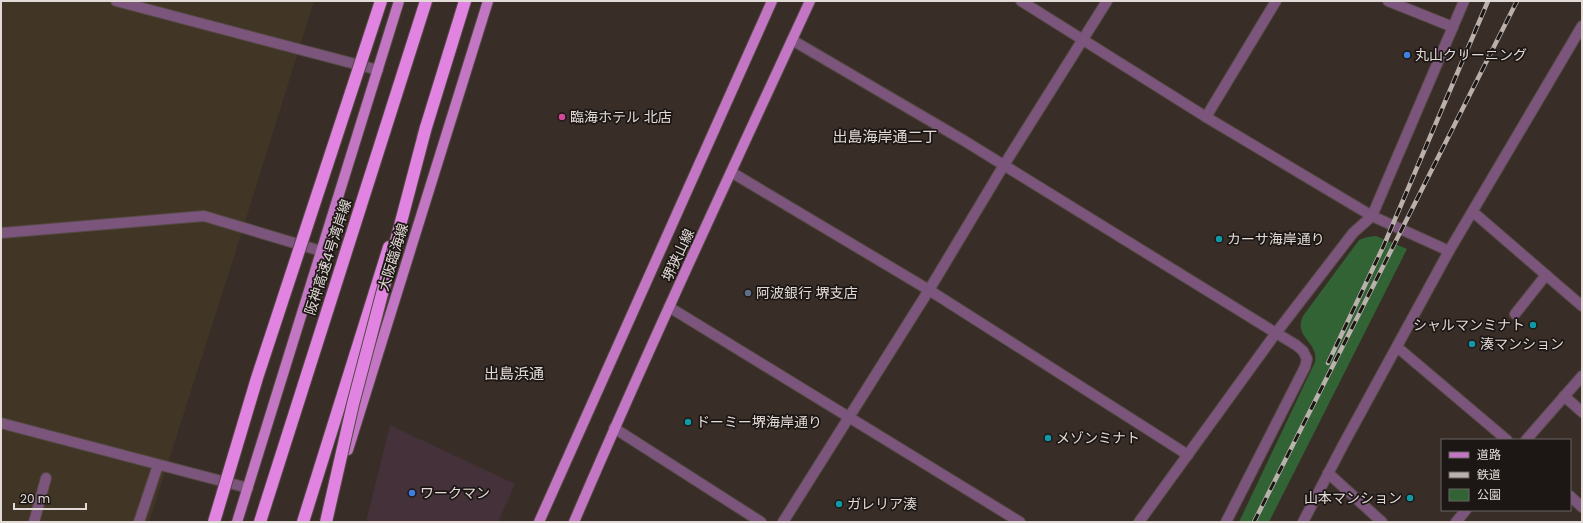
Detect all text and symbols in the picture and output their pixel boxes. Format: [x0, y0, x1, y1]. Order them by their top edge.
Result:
place label: 丸山クリーニング [1415, 45, 1527, 65]
marker: 丸山クリーニング [1402, 50, 1412, 60]
place label: 臨海ホテル 北店 [570, 107, 672, 127]
marker: 臨海ホテル 北店 [557, 112, 567, 122]
district label: 出島海岸通二丁 [832, 126, 938, 147]
street label: 阪神高速4号湾岸線 [300, 196, 356, 318]
street label: 大阪臨海線 [373, 221, 413, 293]
street label: 堺狭山線 [657, 225, 699, 285]
place label: カーサ海岸通り [1227, 229, 1325, 249]
marker: カーサ海岸通り [1214, 234, 1224, 244]
place label: 阿波銀行 堺支店 [756, 283, 858, 303]
marker: 阿波銀行 堺支店 [743, 288, 753, 298]
place label: シャルマンミナト [1413, 315, 1525, 335]
marker: シャルマンミナト [1528, 320, 1538, 330]
place label: 湊マンション [1480, 334, 1564, 354]
marker: 湊マンション [1467, 339, 1477, 349]
district label: 出島浜通 [484, 363, 544, 384]
place label: ドーミー堺海岸通り [696, 412, 822, 432]
marker: ドーミー堺海岸通り [683, 417, 693, 427]
place label: メゾンミナト [1056, 428, 1140, 448]
marker: メゾンミナト [1043, 433, 1053, 443]
legend [1441, 439, 1571, 511]
text: 道路 [1477, 446, 1501, 463]
text: 鉄道 [1477, 466, 1501, 483]
place label: ワークマン [420, 483, 490, 503]
scale bar [14, 485, 86, 511]
text: 公園 [1477, 486, 1501, 503]
marker: ワークマン [407, 488, 417, 498]
place label: 山本マンション [1304, 488, 1402, 508]
text: 20 m [20, 490, 50, 507]
marker: 山本マンション [1405, 493, 1415, 503]
place label: ガレリア湊 [847, 494, 917, 514]
marker: ガレリア湊 [834, 499, 844, 509]

